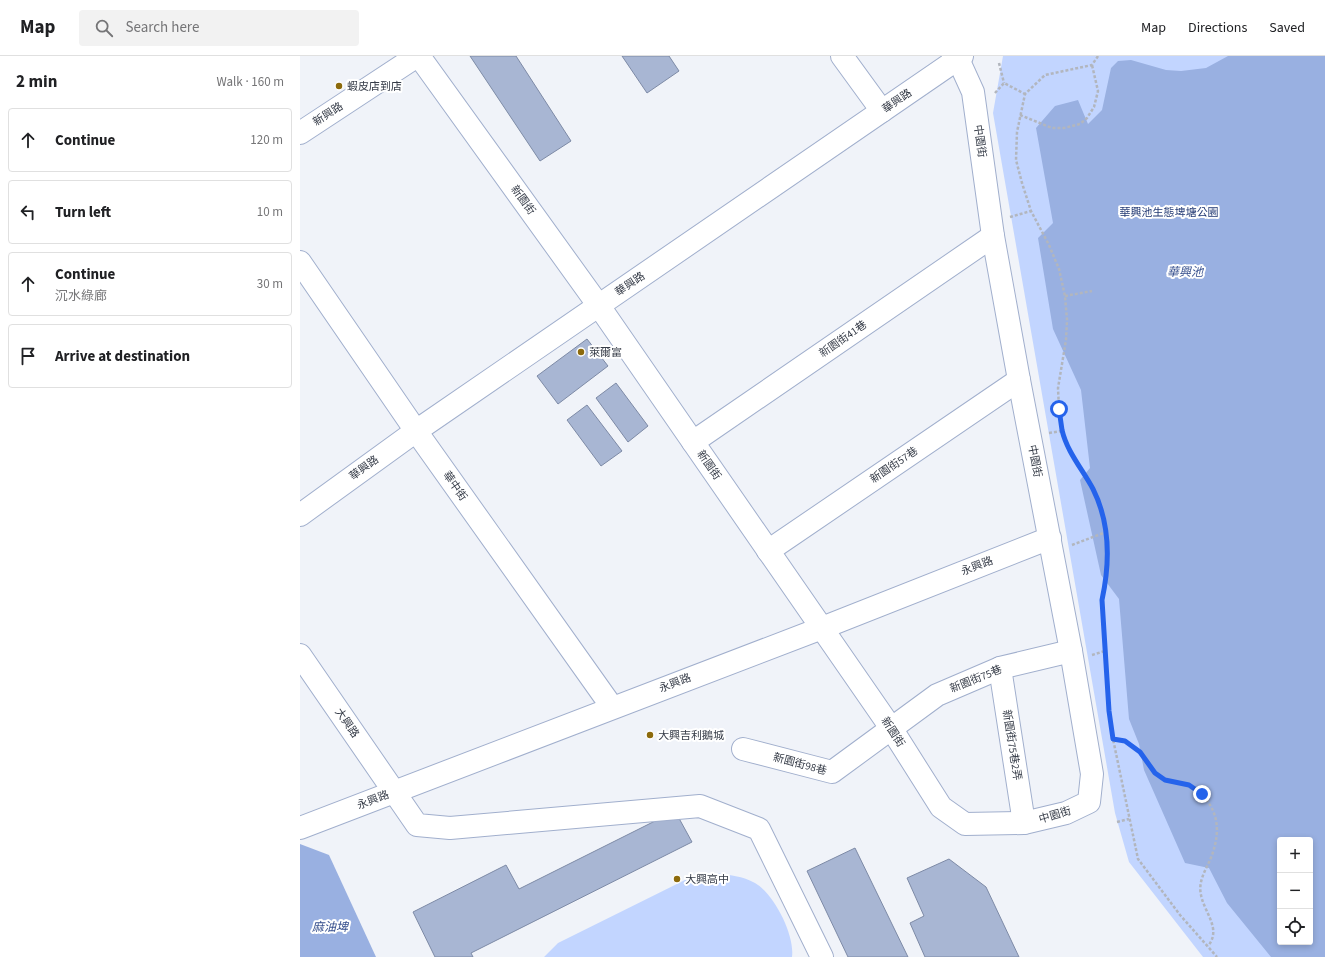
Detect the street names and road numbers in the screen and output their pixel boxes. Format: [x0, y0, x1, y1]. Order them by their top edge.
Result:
street label: 華興路 [879, 85, 915, 117]
street label: 新興路 [310, 99, 346, 129]
street label: 中園街 [970, 124, 990, 158]
street label: 新園街 [507, 182, 539, 218]
street label: 華興路 [612, 269, 648, 299]
street label: 新園街41巷 [816, 317, 870, 361]
street label: 新園街57巷 [867, 443, 921, 487]
street label: 中園街 [1024, 443, 1046, 479]
street label: 新園街 [693, 447, 725, 483]
street label: 華興路 [346, 452, 382, 484]
street label: 華中街 [439, 468, 471, 504]
street label: 永興路 [959, 553, 995, 579]
street label: 新園街75巷 [948, 662, 1004, 696]
street label: 永興路 [657, 670, 693, 696]
street label: 大興路 [331, 705, 363, 741]
street label: 新園街75巷2弄 [999, 709, 1025, 781]
street label: 新園街 [878, 714, 908, 750]
street label: 新園街98巷 [772, 750, 828, 778]
street label: 永興路 [355, 787, 391, 813]
street label: 中園街 [1037, 803, 1073, 827]

